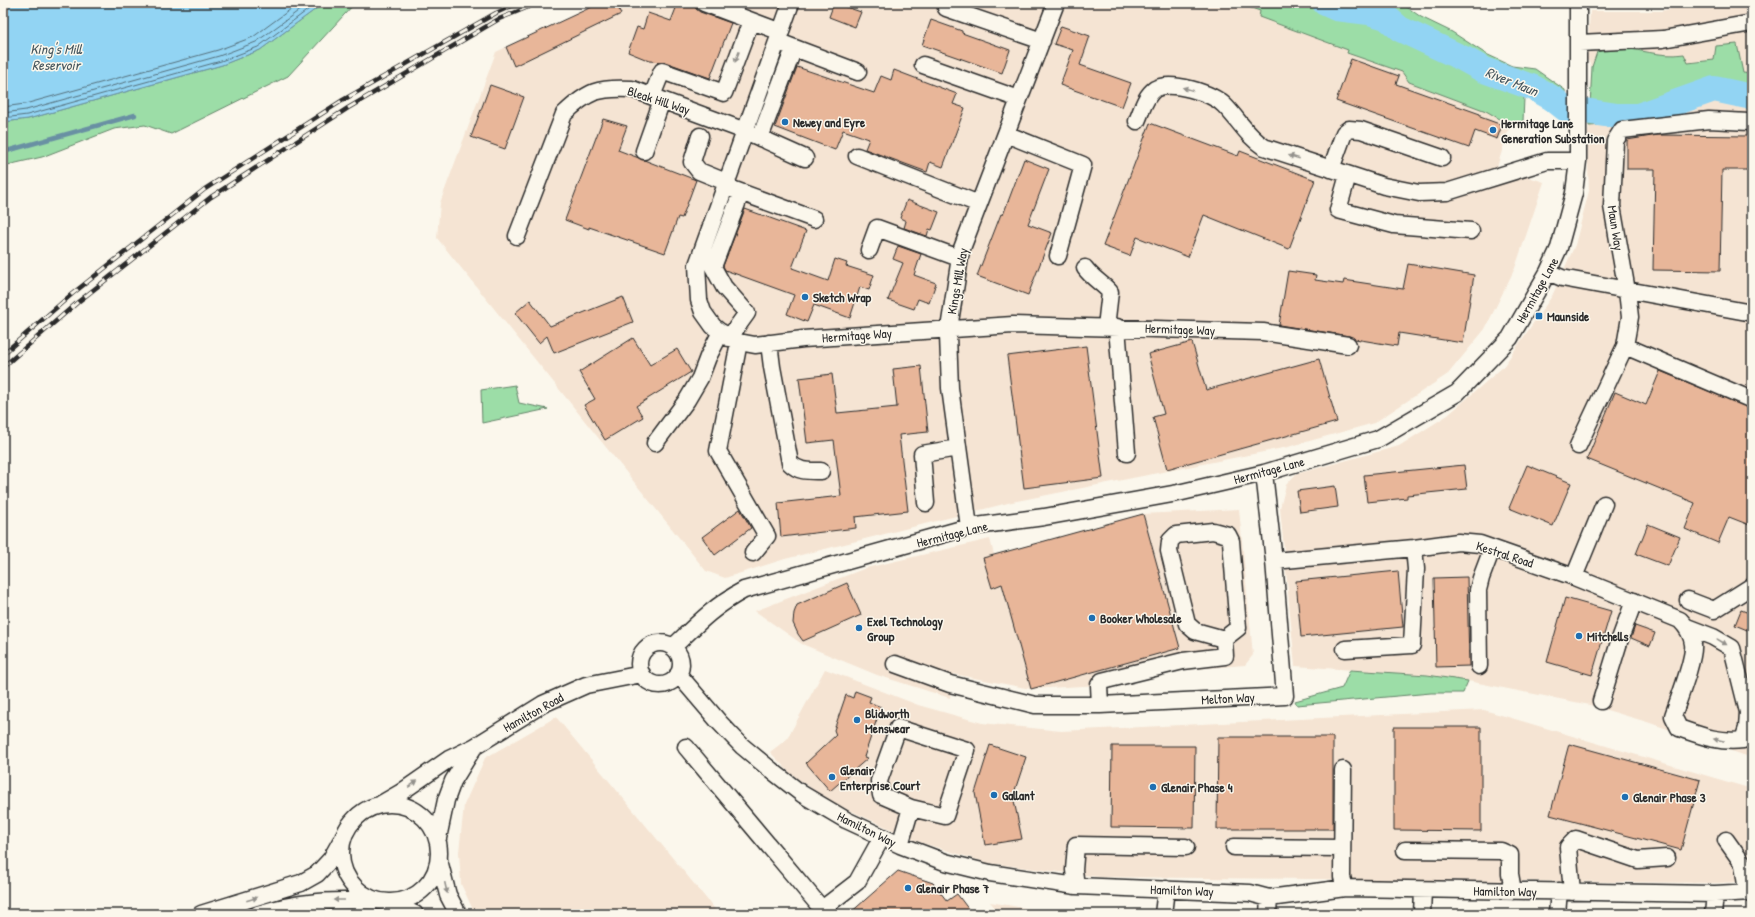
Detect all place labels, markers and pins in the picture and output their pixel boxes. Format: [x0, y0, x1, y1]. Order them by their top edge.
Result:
place label: Newey and Eyre [793, 113, 866, 132]
place label: Hermitage Lane Generation Substation [1501, 114, 1605, 147]
marker: Newey and Eyre [780, 117, 790, 127]
marker: Hermitage Lane Generation Substation [1488, 125, 1498, 135]
place label: Sketch Wrap [813, 288, 872, 307]
marker: Sketch Wrap [800, 292, 810, 302]
place label: Maunside [1547, 307, 1590, 325]
marker: Maunside [1534, 311, 1544, 321]
place label: Booker Wholesale [1100, 609, 1183, 627]
place label: Exel Technology Group [867, 612, 944, 646]
marker: Booker Wholesale [1087, 613, 1097, 623]
marker: Exel Technology Group [854, 623, 864, 633]
place label: Mitchells [1587, 627, 1628, 645]
marker: Mitchells [1574, 631, 1584, 641]
place label: Blidworth Menswear [865, 704, 911, 737]
marker: Blidworth Menswear [852, 715, 862, 725]
place label: Glenair Enterprise Court [840, 761, 920, 795]
marker: Glenair Enterprise Court [827, 772, 837, 782]
place label: Glenair Phase 4 [1161, 778, 1233, 796]
marker: Glenair Phase 4 [1148, 782, 1158, 792]
place label: Gallant [1002, 786, 1035, 804]
place label: Glenair Phase 3 [1633, 788, 1706, 806]
marker: Gallant [989, 790, 999, 800]
marker: Glenair Phase 3 [1620, 792, 1630, 802]
place label: Glenair Phase 7 [916, 879, 990, 897]
marker: Glenair Phase 7 [903, 883, 913, 893]

